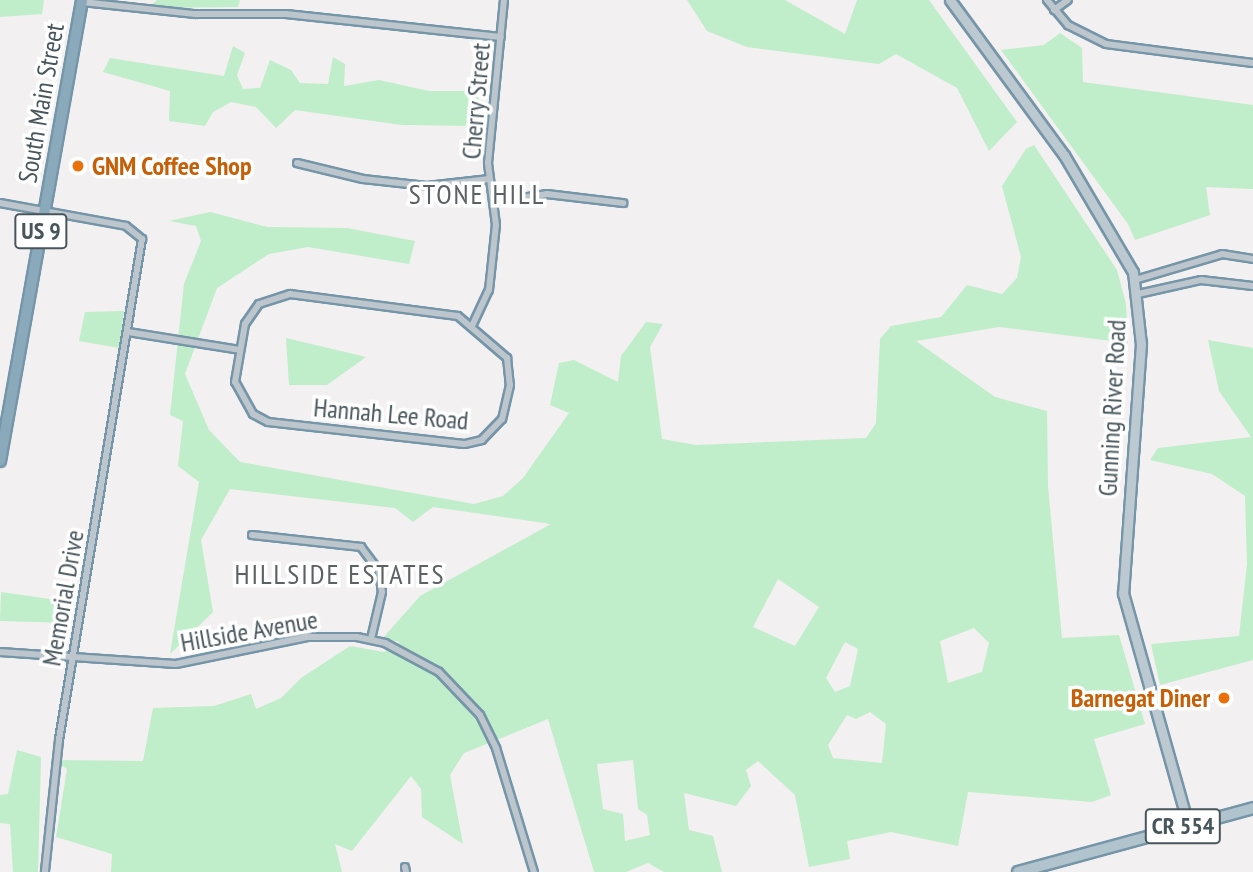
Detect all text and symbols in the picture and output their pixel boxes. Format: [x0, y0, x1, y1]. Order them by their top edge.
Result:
street label: South Main Street [12, 21, 70, 185]
street label: Cherry Street [455, 41, 497, 161]
place label: GNM Coffee Shop [92, 150, 252, 182]
marker: GNM Coffee Shop [70, 158, 86, 174]
district label: STONE HILL [410, 177, 544, 211]
road number: US 9 [13, 210, 69, 252]
street label: Gunning River Road [1092, 319, 1132, 497]
street label: Hannah Lee Road [312, 392, 470, 436]
street label: Memorial Drive [36, 528, 90, 668]
district label: HILLSIDE ESTATES [236, 557, 444, 591]
street label: Hillside Avenue [178, 604, 320, 658]
place label: Barnegat Diner [1071, 682, 1210, 714]
marker: Barnegat Diner [1216, 690, 1232, 706]
road number: CR 554 [1144, 806, 1222, 846]

